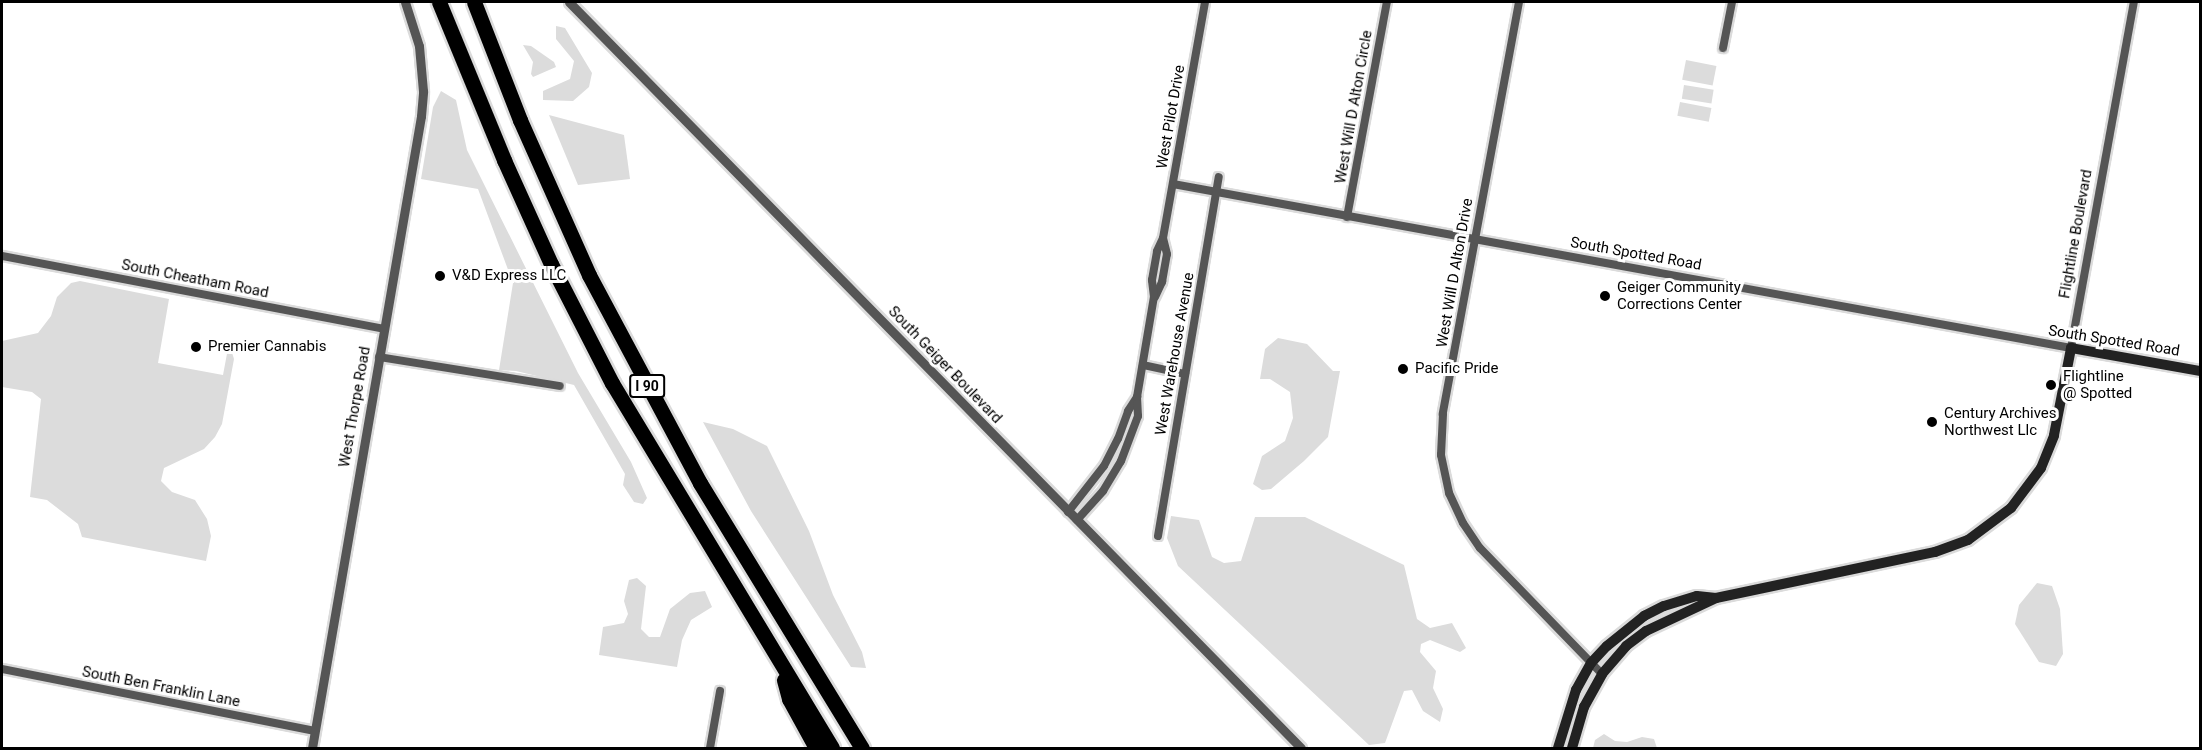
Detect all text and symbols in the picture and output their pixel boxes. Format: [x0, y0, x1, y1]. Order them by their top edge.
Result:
street label: West Will D Alton Circle [1332, 29, 1376, 185]
street label: West Pilot Drive [1153, 64, 1189, 170]
street label: Flightline Boulevard [2056, 168, 2096, 300]
street label: West Will D Alton Drive [1433, 197, 1477, 349]
street label: South Spotted Road [1569, 234, 1703, 274]
street label: South Cheatham Road [120, 256, 270, 302]
place label: V&D Express LLC [452, 267, 566, 285]
marker: V&D Express LLC [433, 269, 447, 283]
street label: West Warehouse Avenue [1152, 271, 1198, 437]
place label: Geiger Community Corrections Center [1617, 278, 1742, 313]
marker: Geiger Community Corrections Center [1598, 289, 1612, 303]
street label: South Geiger Boulevard [884, 303, 1006, 427]
street label: South Spotted Road [2047, 322, 2181, 360]
place label: Premier Cannabis [208, 338, 326, 356]
marker: Premier Cannabis [189, 340, 203, 354]
street label: West Thorpe Road [335, 345, 375, 469]
place label: Pacific Pride [1415, 360, 1499, 378]
marker: Pacific Pride [1396, 362, 1410, 376]
place label: Flightline @ Spotted [2063, 367, 2132, 402]
road number: I 90 [629, 375, 665, 397]
marker: Flightline @ Spotted [2044, 378, 2058, 392]
place label: Century Archives Northwest Llc [1944, 404, 2057, 439]
marker: Century Archives Northwest Llc [1925, 415, 1939, 429]
street label: South Ben Franklin Lane [80, 663, 242, 711]

